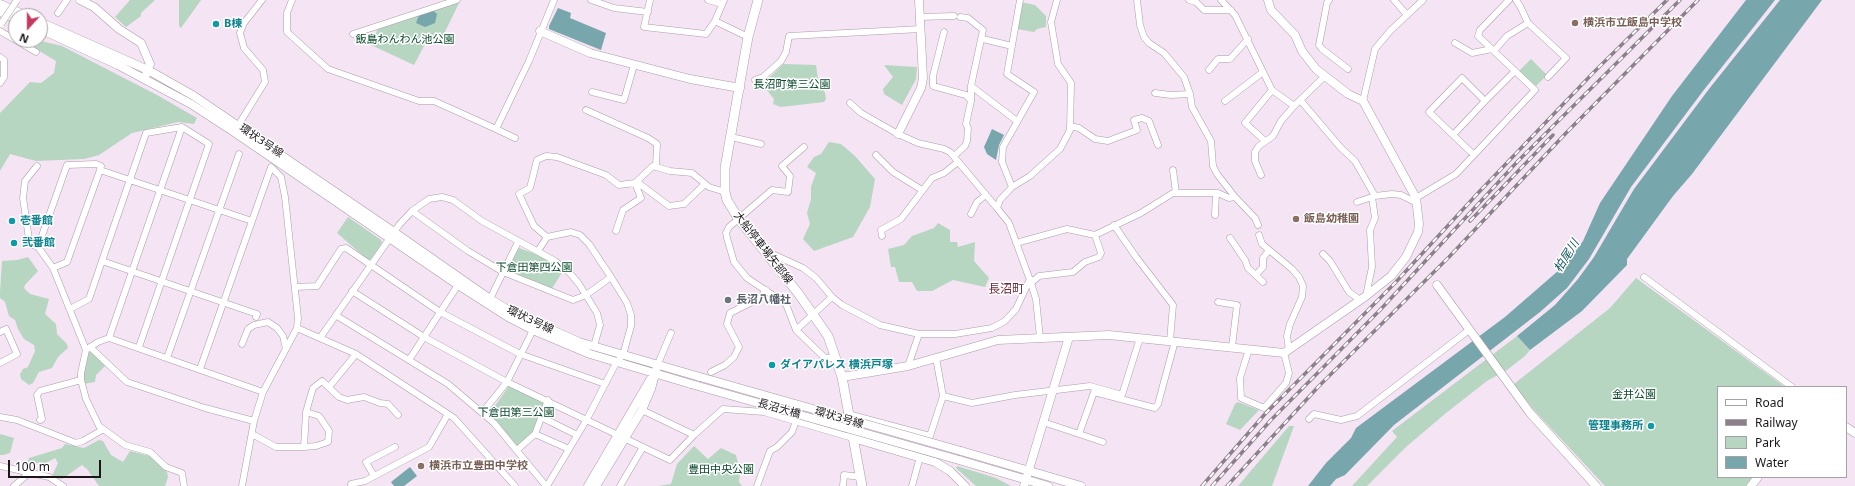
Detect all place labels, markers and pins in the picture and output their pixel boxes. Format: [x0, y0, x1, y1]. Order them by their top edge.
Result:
place label: 横浜市立飯島中学校 [1583, 16, 1682, 30]
place label: B棟 [224, 17, 242, 31]
marker: 横浜市立飯島中学校 [1570, 18, 1580, 28]
marker: B棟 [211, 19, 221, 29]
place label: 飯島幼稚園 [1304, 212, 1359, 226]
place label: 壱番館 [20, 214, 53, 228]
marker: 飯島幼稚園 [1291, 214, 1301, 224]
marker: 壱番館 [7, 216, 17, 226]
place label: 弐番館 [22, 236, 55, 250]
marker: 弐番館 [9, 238, 19, 248]
place label: 長沼八幡社 [736, 293, 791, 307]
marker: 長沼八幡社 [723, 295, 733, 305]
place label: ダイアパレス 横浜戸塚 [780, 358, 893, 372]
marker: ダイアパレス 横浜戸塚 [767, 360, 777, 370]
place label: 管理事務所 [1588, 419, 1643, 433]
marker: 管理事務所 [1646, 421, 1656, 431]
place label: 横浜市立豊田中学校 [429, 459, 528, 473]
marker: 横浜市立豊田中学校 [416, 461, 426, 471]

